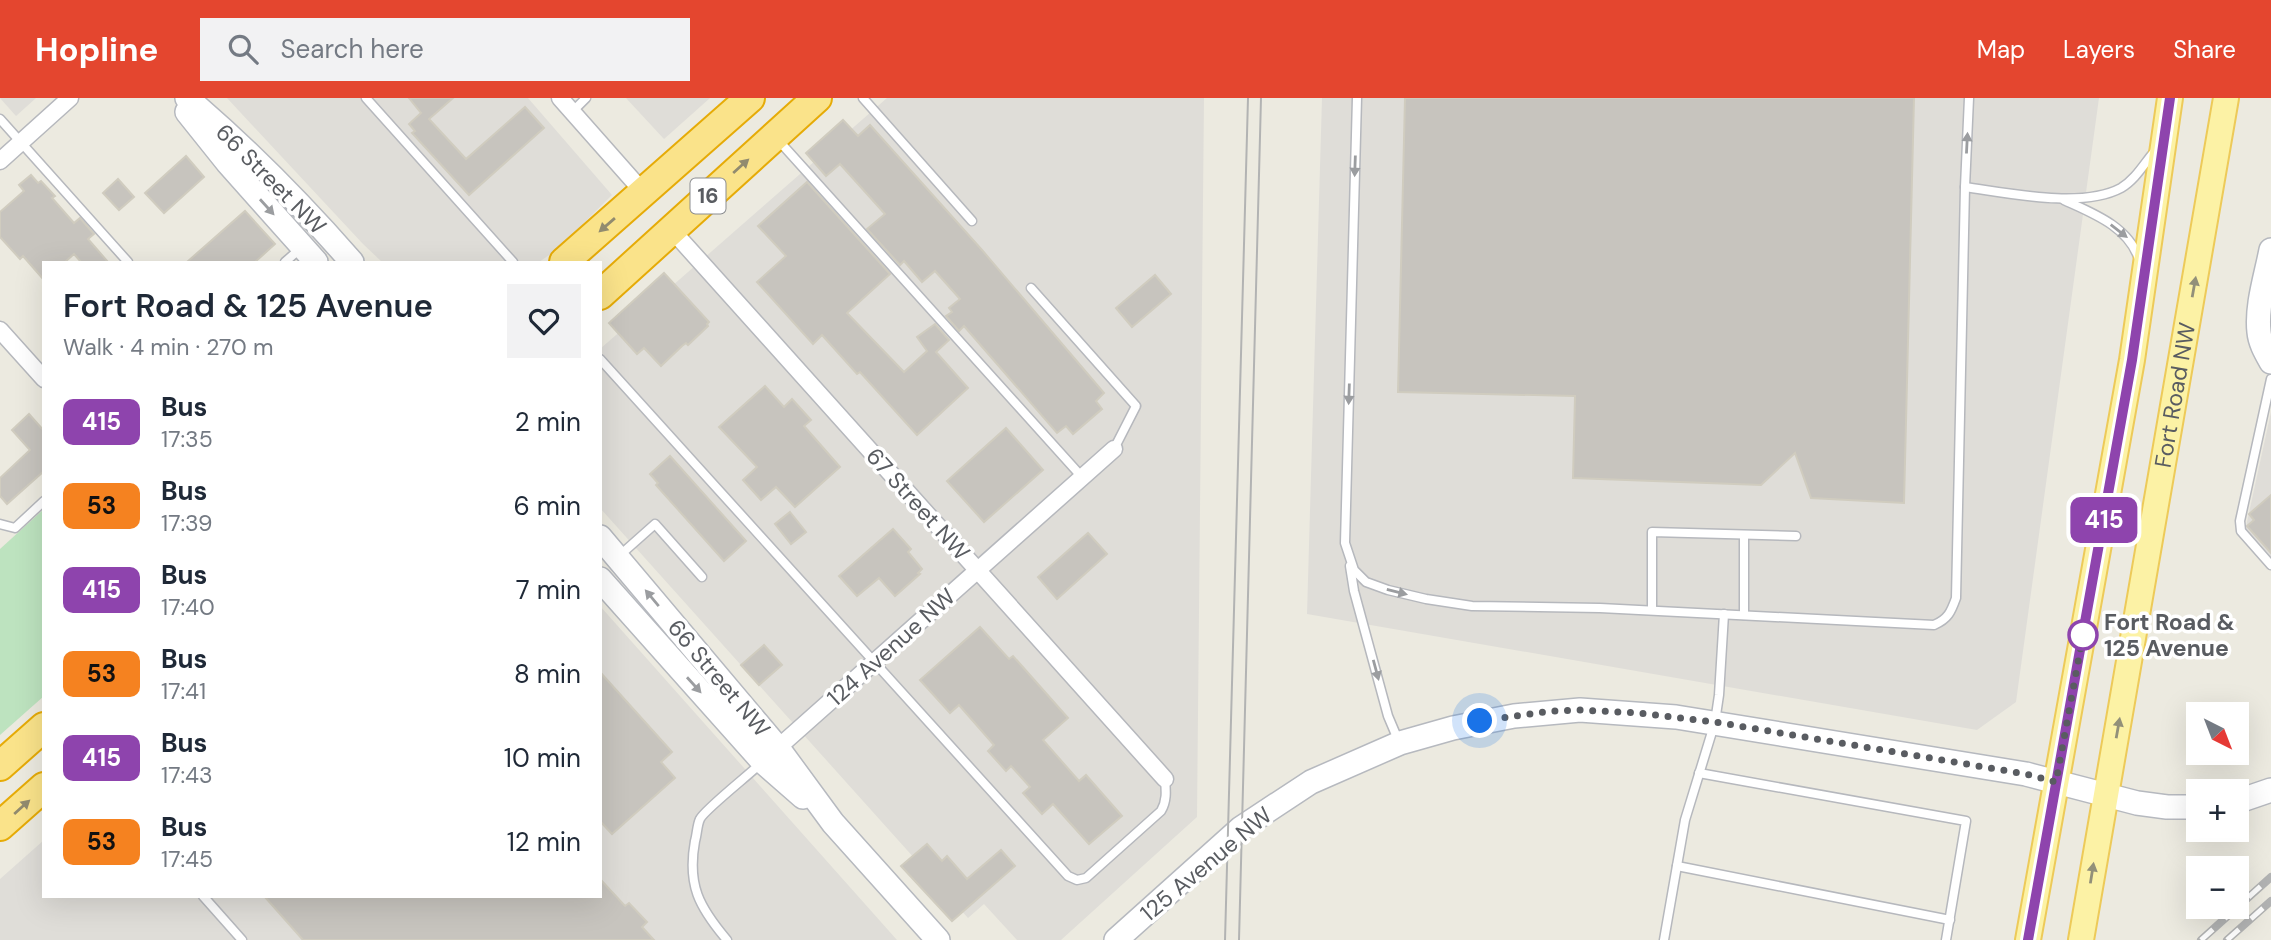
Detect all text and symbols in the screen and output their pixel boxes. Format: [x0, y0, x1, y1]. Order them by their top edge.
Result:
search box [200, 18, 690, 81]
text: Hopline [35, 28, 158, 71]
icon: search [224, 30, 262, 68]
text: Search here [280, 32, 424, 66]
text: Map [1977, 34, 2025, 65]
text: Layers [2063, 34, 2135, 65]
text: Share [2173, 34, 2236, 65]
street label: 66 Street NW [209, 117, 333, 241]
one-way arrow [1962, 131, 1973, 153]
one-way arrow [1349, 155, 1361, 177]
one-way arrow [732, 158, 750, 174]
road number: 16 [690, 178, 726, 214]
one-way arrow [259, 198, 275, 216]
one-way arrow [599, 217, 616, 232]
one-way arrow [2109, 223, 2127, 238]
one-way arrow [2189, 276, 2200, 298]
text: Fort Road & 125 Avenue [63, 284, 433, 327]
button: heart [507, 284, 581, 358]
street label: Fort Road NW [2148, 320, 2202, 470]
text: Walk · 4 min · 270 m [63, 332, 273, 362]
one-way arrow [1343, 383, 1354, 405]
text: Bus [161, 390, 207, 424]
text: 2 min [515, 405, 581, 439]
text: 415 [82, 406, 121, 437]
text: 17:35 [161, 424, 213, 454]
street label: 67 Street NW [859, 441, 977, 567]
text: Bus [161, 474, 207, 508]
text: 6 min [513, 489, 581, 523]
text: 53 [87, 490, 116, 521]
line badge: 415 [2064, 497, 2144, 543]
text: 415 [2084, 504, 2124, 535]
text: 17:39 [161, 508, 212, 538]
text: Bus [161, 558, 207, 592]
text: 7 min [516, 573, 581, 607]
text: 415 [82, 574, 121, 605]
street label: 124 Avenue NW [821, 581, 961, 713]
one-way arrow [1386, 587, 1408, 598]
one-way arrow [644, 589, 660, 607]
text: 17:40 [161, 592, 215, 622]
place label: Fort Road & 125 Avenue [2104, 607, 2235, 663]
street label: 66 Street NW [661, 613, 777, 743]
marker: Fort Road & 125 Avenue [2068, 620, 2098, 650]
text: Bus [161, 642, 207, 676]
text: 8 min [514, 657, 581, 691]
text: 53 [87, 658, 116, 689]
one-way arrow [1371, 659, 1382, 681]
text: 17:41 [161, 676, 206, 706]
one-way arrow [686, 676, 702, 693]
north arrow [2186, 702, 2249, 765]
map controls [2186, 702, 2249, 919]
your location [1462, 703, 1497, 738]
one-way arrow [2113, 717, 2124, 739]
text: Bus [161, 726, 207, 760]
text: 10 min [504, 741, 581, 775]
text: 415 [82, 742, 121, 773]
text: 17:43 [161, 760, 213, 790]
button: + [2186, 779, 2249, 842]
one-way arrow [13, 799, 30, 815]
street label: 125 Avenue NW [1134, 800, 1278, 928]
text: Bus [161, 810, 207, 844]
text: 12 min [507, 825, 581, 859]
text: 53 [87, 826, 116, 857]
text: 17:45 [161, 844, 213, 874]
button: − [2186, 856, 2249, 919]
one-way arrow [2087, 862, 2098, 884]

